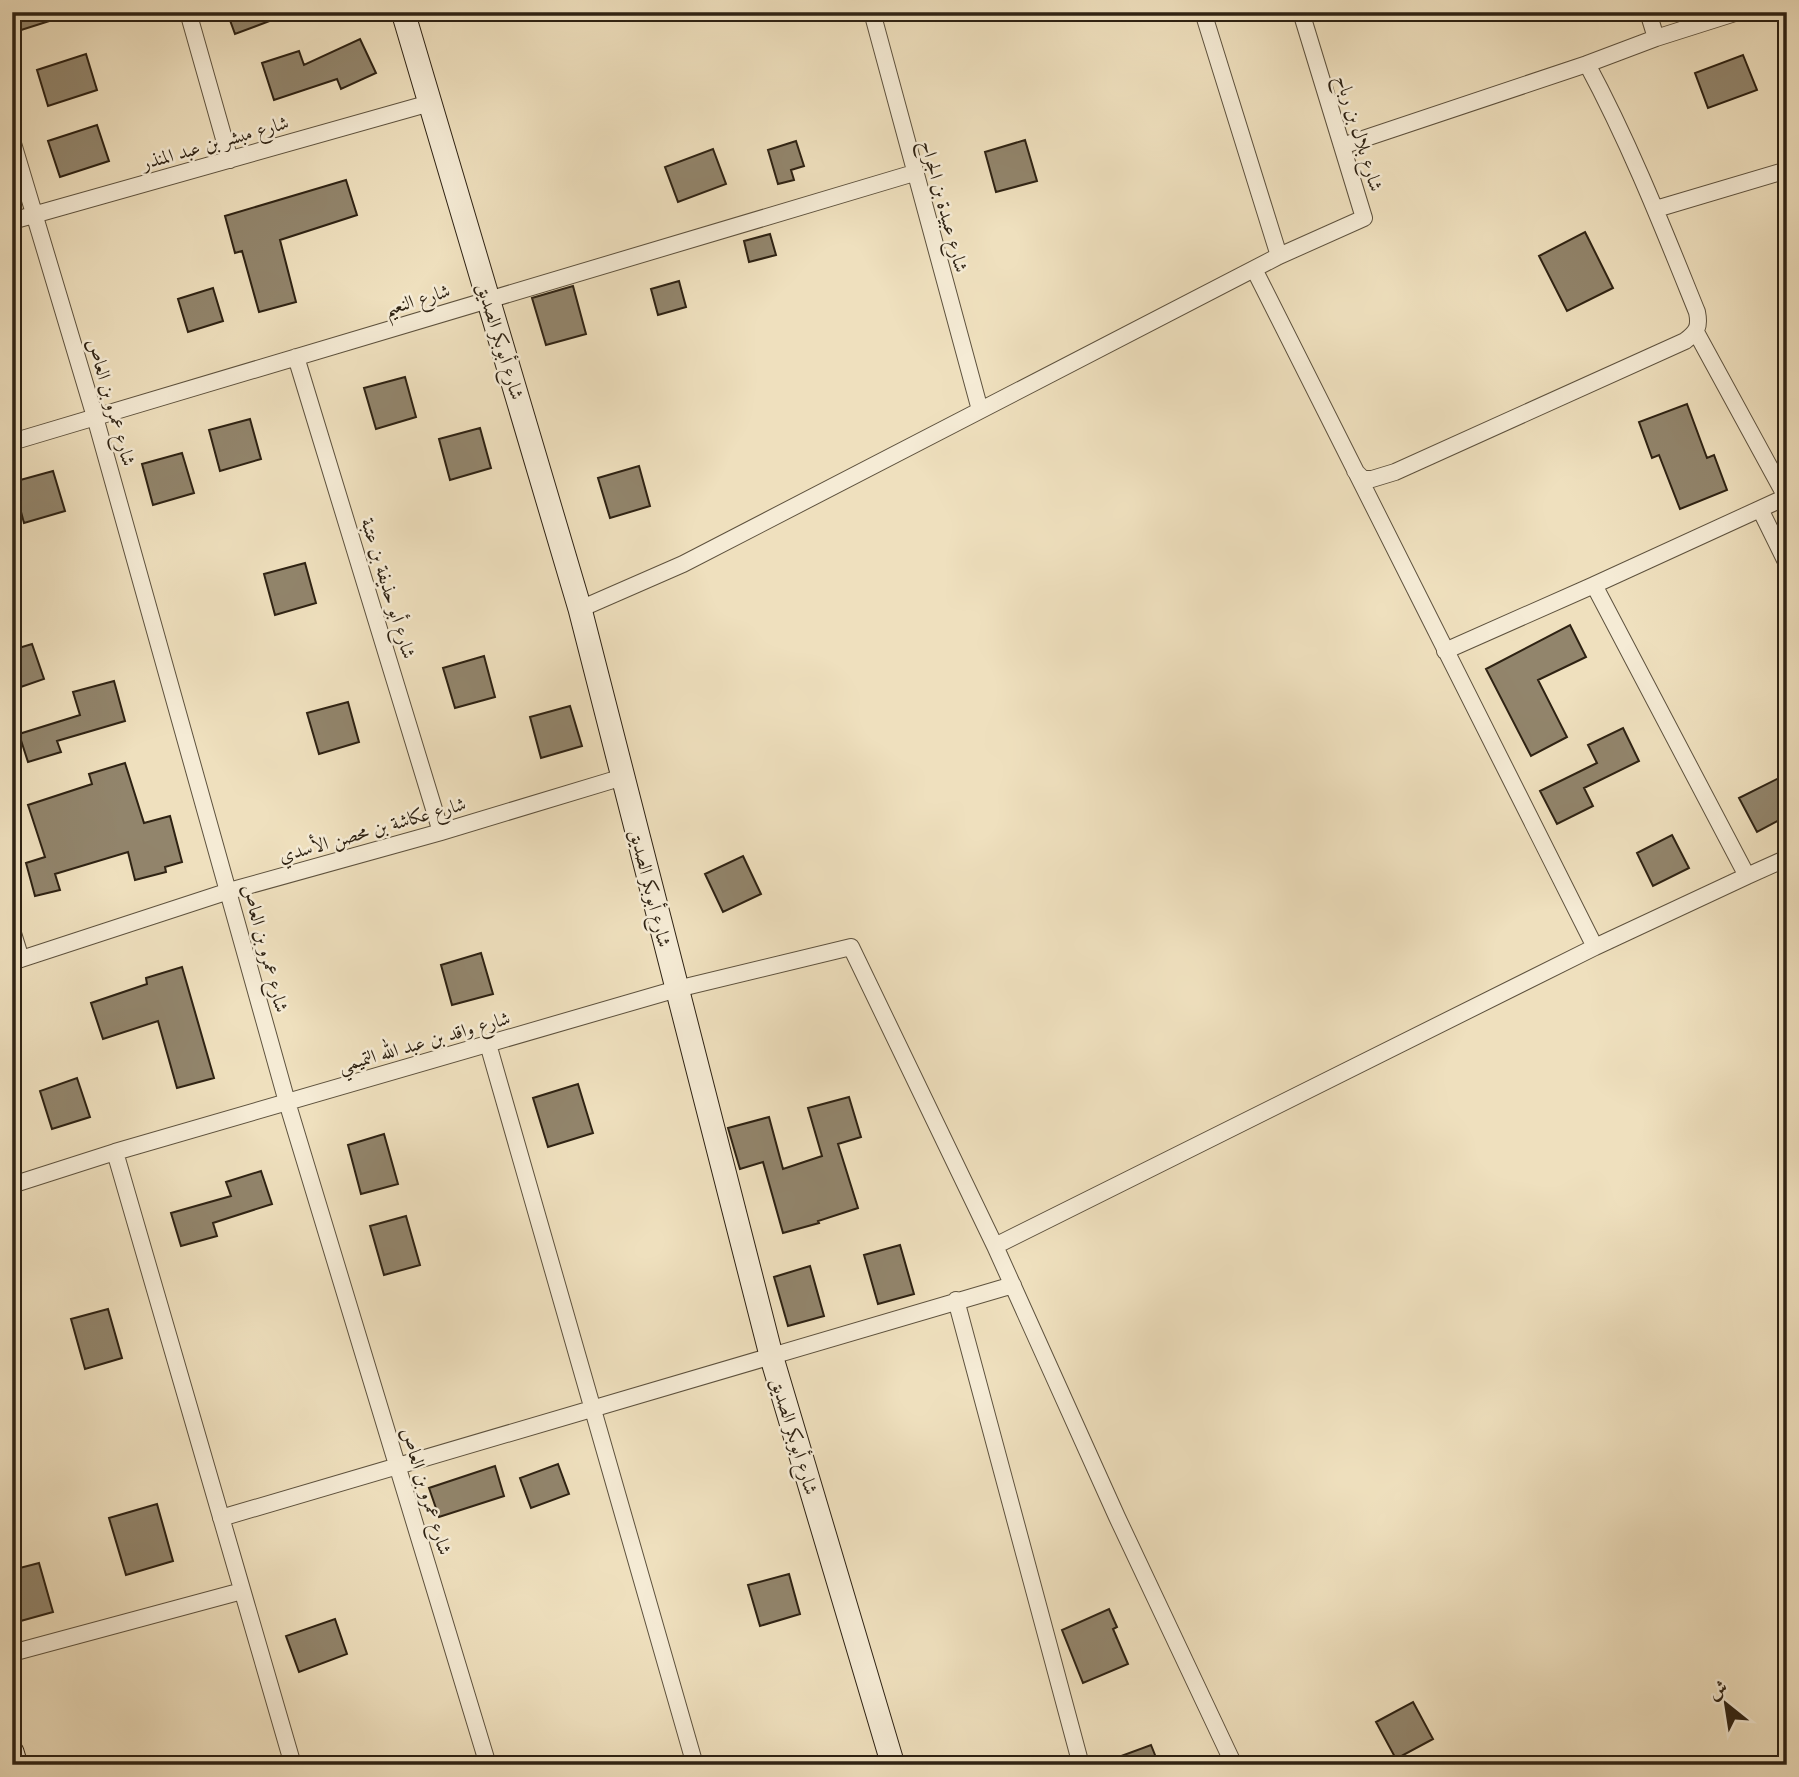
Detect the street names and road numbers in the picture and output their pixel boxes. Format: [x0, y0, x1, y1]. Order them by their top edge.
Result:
street label: شارع بلال بن رباح [1325, 72, 1388, 196]
street label: شارع مبشر بن عبد المنذر [137, 110, 292, 179]
street label: شارع عبيدة بن الجراح [910, 137, 973, 276]
street label: شارع النعيم [381, 279, 455, 328]
street label: شارع أبوبكر الصديق [468, 280, 530, 403]
street label: شارع عمرو بن العاص [78, 336, 141, 470]
street label: شارع أبو حذيفة بن عتبة [352, 515, 422, 663]
street label: شارع عكاشة بن محصن الأسدي [275, 790, 470, 871]
street label: شارع أبوبكر الصديق [621, 827, 677, 950]
street label: شارع عمرو بن العاص [234, 882, 294, 1016]
street label: شارع واقد بن عبد الله التميمي [335, 1003, 515, 1084]
street label: شارع أبوبكر الصديق [762, 1375, 824, 1498]
street label: شارع عمرو بن العاص [392, 1425, 457, 1559]

